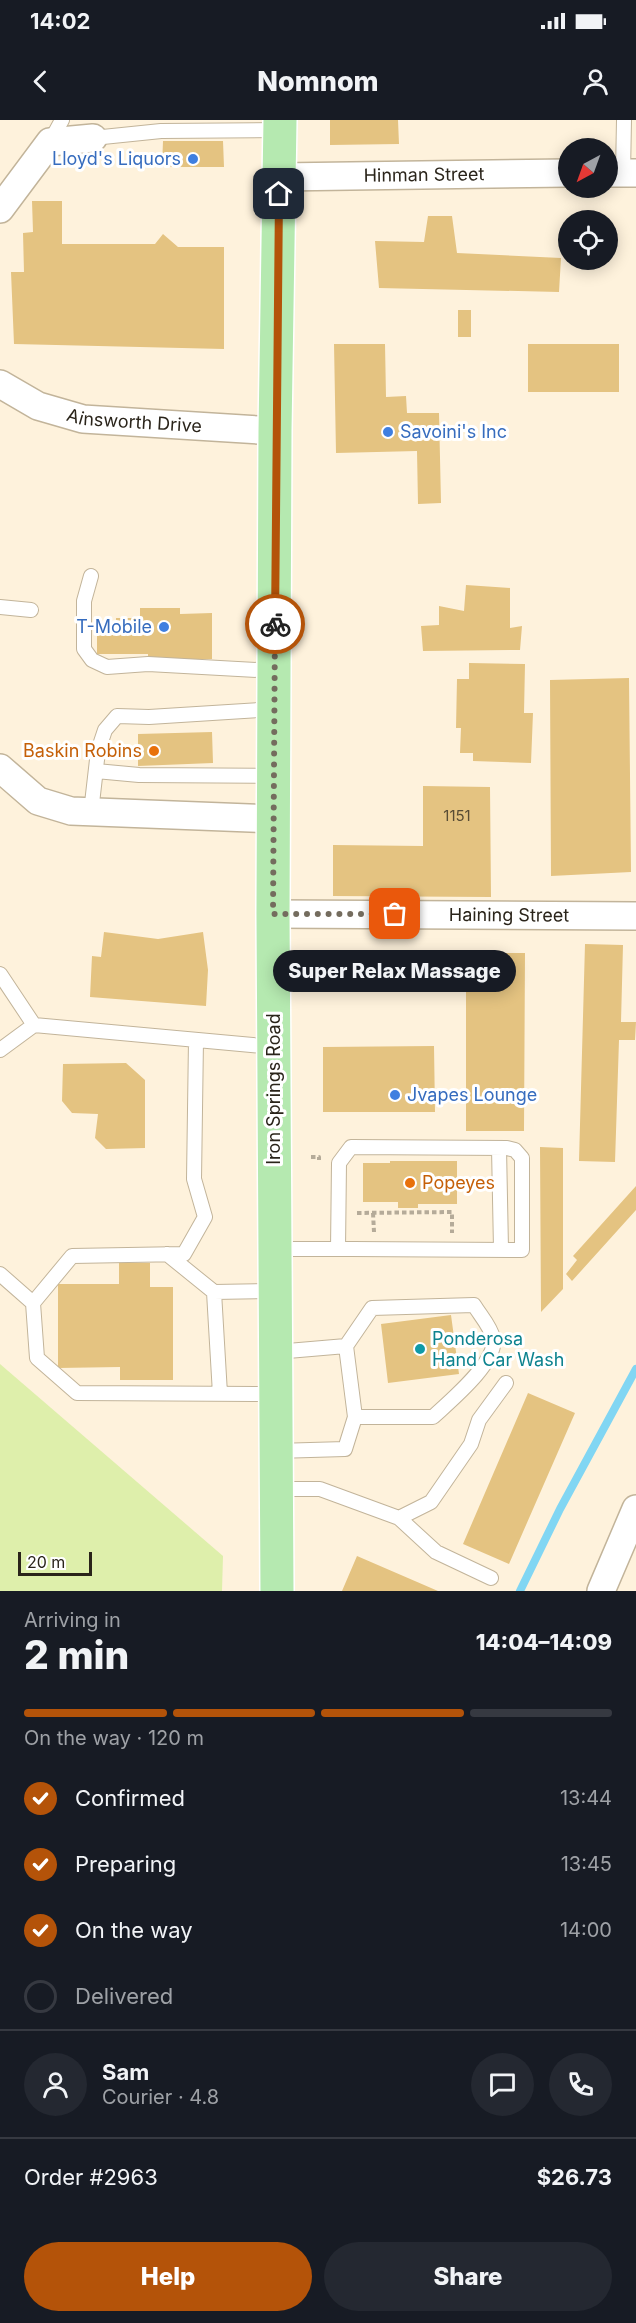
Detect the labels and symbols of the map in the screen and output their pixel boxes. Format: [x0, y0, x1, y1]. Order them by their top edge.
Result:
north arrow [558, 138, 618, 198]
place label: Lloyd's Liquors [52, 148, 181, 169]
marker: Lloyd's Liquors [186, 152, 200, 166]
street label: Hinman Street [363, 163, 485, 186]
pin [253, 168, 304, 219]
street label: Ainsworth Drive [64, 404, 203, 436]
place label: Savoini's Inc [400, 421, 507, 442]
marker: Savoini's Inc [381, 425, 395, 439]
courier [245, 594, 305, 654]
place label: T-Mobile [76, 616, 152, 637]
marker: T-Mobile [157, 620, 171, 634]
place label: Baskin Robins [23, 740, 142, 761]
marker: Baskin Robins [147, 744, 161, 758]
house number: 1151 [443, 806, 471, 825]
pin [369, 888, 420, 939]
street label: Haining Street [449, 904, 569, 926]
callout: Super Relax Massage [274, 950, 516, 992]
street label: Iron Springs Road [263, 1013, 284, 1165]
place label: Jvapes Lounge [407, 1084, 537, 1105]
marker: Jvapes Lounge [388, 1088, 402, 1102]
place label: Popeyes [422, 1172, 495, 1193]
marker: Popeyes [403, 1176, 417, 1190]
place label: Ponderosa Hand Car Wash [432, 1328, 564, 1370]
marker: Ponderosa Hand Car Wash [413, 1342, 427, 1356]
scale bar [18, 1549, 92, 1576]

